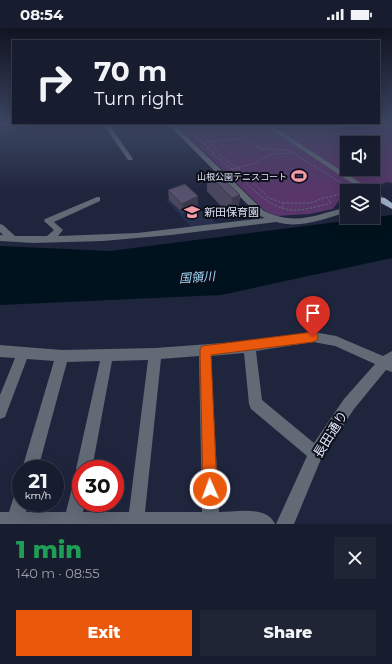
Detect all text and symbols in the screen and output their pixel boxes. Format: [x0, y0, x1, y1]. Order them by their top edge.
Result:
text: 08:54 [20, 5, 63, 24]
text: 70 m [94, 54, 167, 88]
icon: right [28, 56, 80, 108]
text: Turn right [94, 88, 184, 110]
map controls [340, 136, 380, 224]
button: sound [340, 136, 380, 176]
sports icon: 山根公園テニスコート [290, 167, 308, 185]
place label: 山根公園テニスコート [197, 171, 287, 182]
button: layers [340, 184, 380, 224]
school or university icon: 新田保育園 [183, 203, 201, 221]
place label: 新田保育園 [204, 205, 259, 219]
water label: 国領川 [179, 268, 217, 286]
pin [296, 296, 330, 337]
icon: arrive [302, 302, 324, 324]
street label: 長田通り [309, 408, 351, 460]
speed limit sign: 30 [72, 460, 124, 512]
position arrow [189, 468, 231, 510]
text: 21 [28, 469, 48, 493]
text: km/h [25, 489, 51, 502]
text: 1 min [16, 535, 82, 564]
button: close [334, 537, 376, 579]
text: 140 m · 08:55 [16, 565, 100, 581]
button: Exit [16, 610, 192, 656]
button: Share [200, 610, 376, 656]

